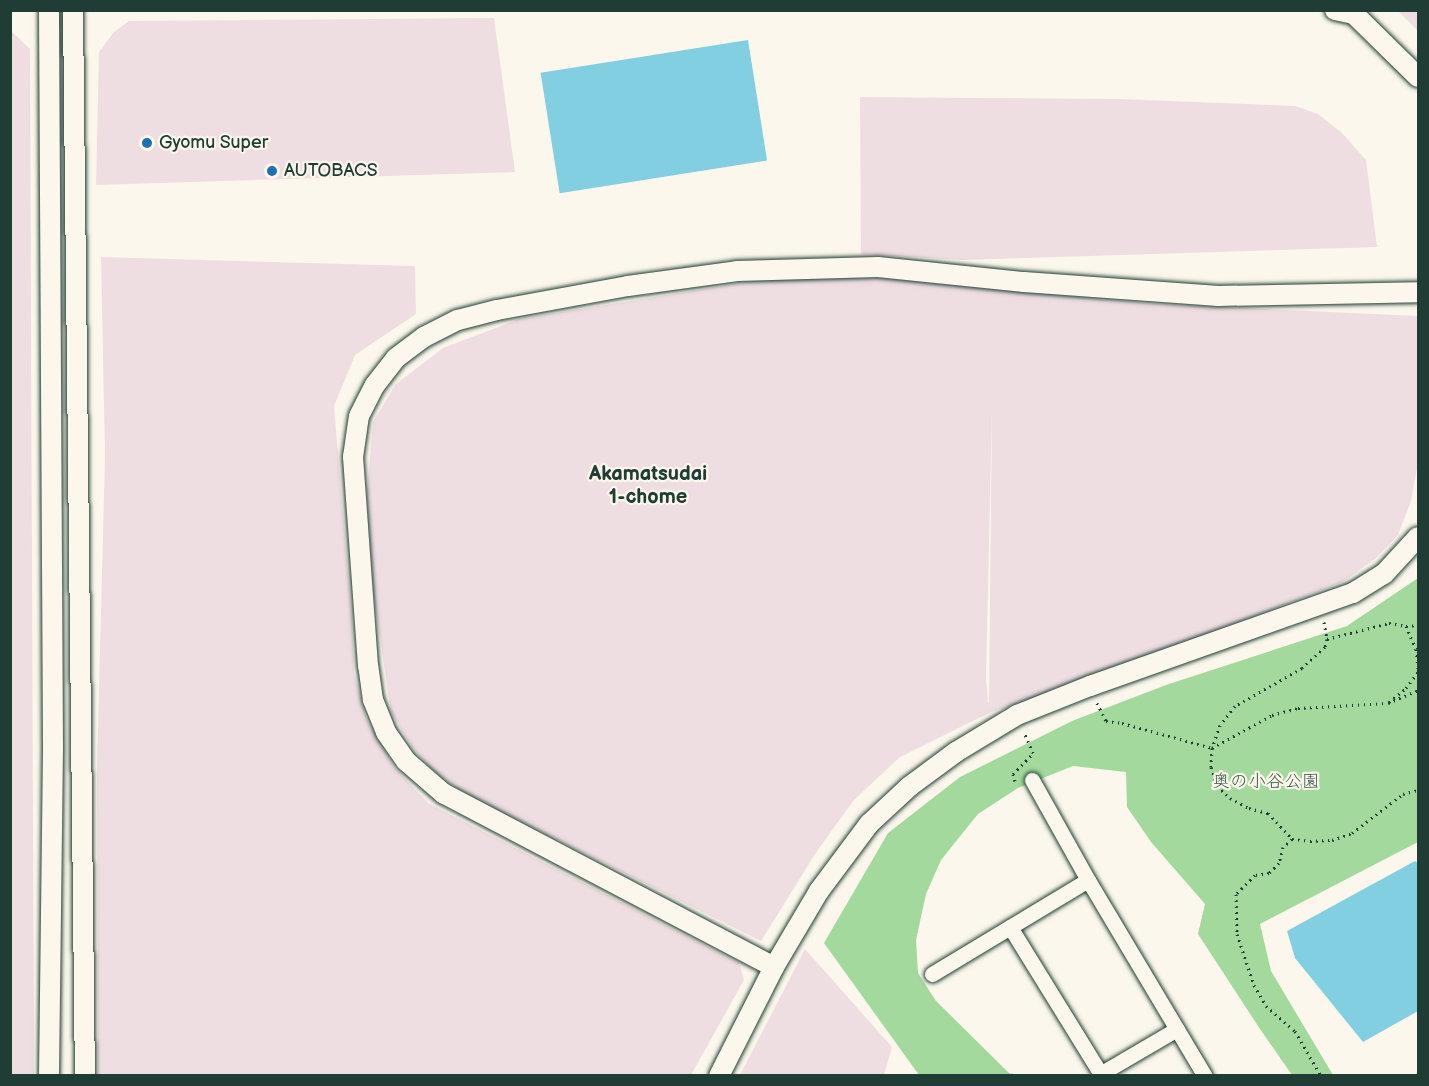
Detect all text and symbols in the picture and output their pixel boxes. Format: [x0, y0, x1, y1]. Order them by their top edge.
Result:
place label: Gyomu Super [159, 132, 269, 154]
marker: Gyomu Super [140, 136, 154, 150]
place label: AUTOBACS [284, 160, 378, 182]
marker: AUTOBACS [265, 164, 279, 178]
district label: Akamatsudai 1-chome [589, 463, 707, 510]
park label: 奥の小谷公園 [1212, 771, 1320, 793]

